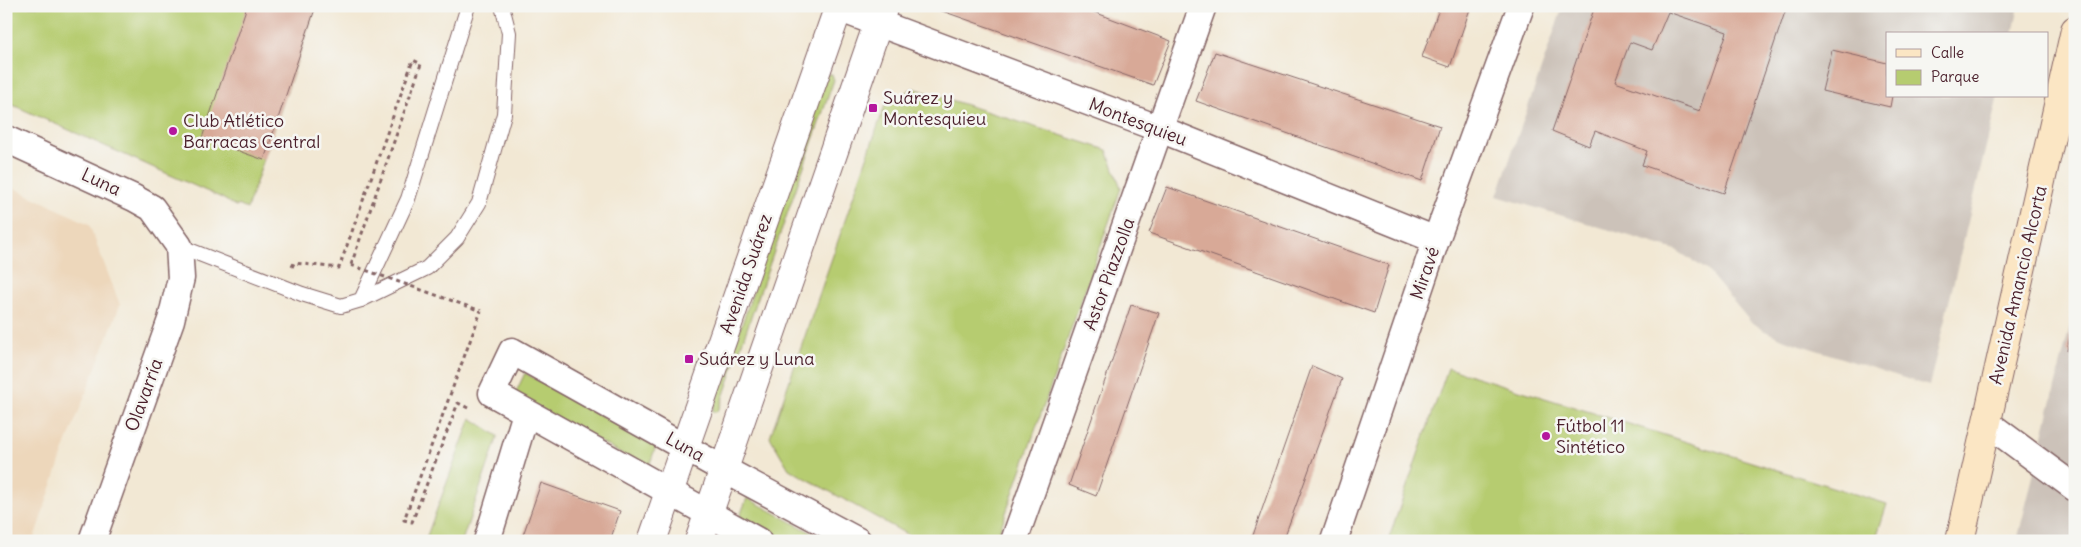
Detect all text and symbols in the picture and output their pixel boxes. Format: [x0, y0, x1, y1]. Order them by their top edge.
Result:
legend [1886, 32, 2048, 98]
text: Calle [1931, 43, 1964, 62]
text: Parque [1931, 67, 1979, 86]
place label: Suárez y Montesquieu [883, 86, 986, 130]
street label: Montesquieu [1086, 92, 1191, 151]
marker: Suárez y Montesquieu [867, 102, 879, 114]
place label: Club Atlético Barracas Central [183, 109, 320, 153]
marker: Club Atlético Barracas Central [167, 125, 179, 137]
street label: Luna [78, 163, 125, 201]
street label: Avenida Amancio Alcorta [1983, 183, 2052, 387]
street label: Avenida Suárez [714, 210, 777, 337]
street label: Astor Piazzolla [1078, 214, 1140, 333]
street label: Miravé [1405, 243, 1444, 302]
place label: Suárez y Luna [699, 347, 814, 370]
marker: Suárez y Luna [683, 353, 695, 365]
street label: Olavarría [120, 355, 167, 435]
place label: Fútbol 11 Sintético [1556, 414, 1625, 458]
street label: Luna [662, 427, 709, 467]
marker: Fútbol 11 Sintético [1540, 430, 1552, 442]

